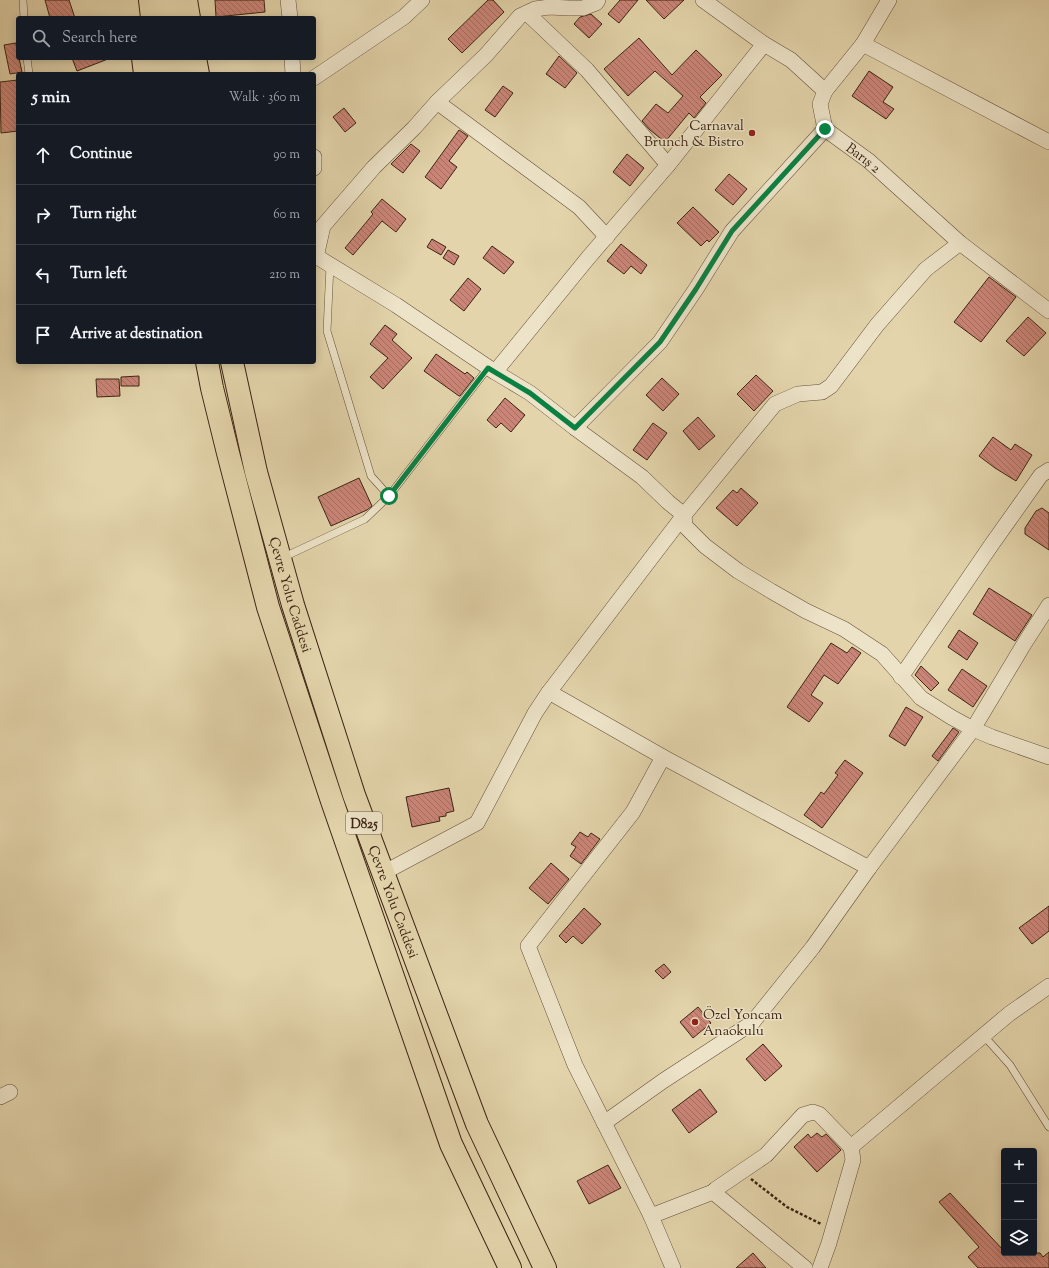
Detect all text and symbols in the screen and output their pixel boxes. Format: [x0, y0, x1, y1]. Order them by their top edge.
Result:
search box [16, 16, 316, 60]
icon: search [30, 27, 52, 49]
text: Search here [62, 28, 137, 49]
text: 5 min [32, 86, 70, 110]
text: Walk · 360 m [229, 89, 300, 107]
place label: Carnaval Brunch & Bistro [644, 117, 744, 153]
route end [816, 120, 834, 138]
marker: Carnaval Brunch & Bistro [747, 128, 757, 138]
street label: Barış 2 [841, 139, 885, 179]
icon: ahead [32, 144, 54, 166]
text: Continue [70, 144, 132, 165]
text: 90 m [273, 146, 300, 164]
icon: right [32, 204, 54, 226]
text: Turn right [70, 204, 136, 225]
text: 60 m [273, 206, 300, 224]
icon: left [32, 264, 54, 286]
text: Turn left [70, 264, 127, 285]
text: 210 m [269, 266, 300, 284]
icon: arrive [32, 324, 54, 346]
text: Arrive at destination [70, 324, 203, 345]
route start [380, 487, 398, 505]
street label: Çevre Yolu Caddesi [263, 535, 316, 655]
road number: D825 [346, 812, 382, 834]
street label: Çevre Yolu Caddesi [362, 843, 422, 962]
place label: Özel Yoncam Anaokulu [703, 1005, 783, 1042]
marker: Özel Yoncam Anaokulu [690, 1017, 700, 1027]
map controls [1001, 1148, 1037, 1256]
button: + [1001, 1148, 1037, 1184]
button: − [1001, 1184, 1037, 1220]
button: layers [1001, 1220, 1037, 1256]

